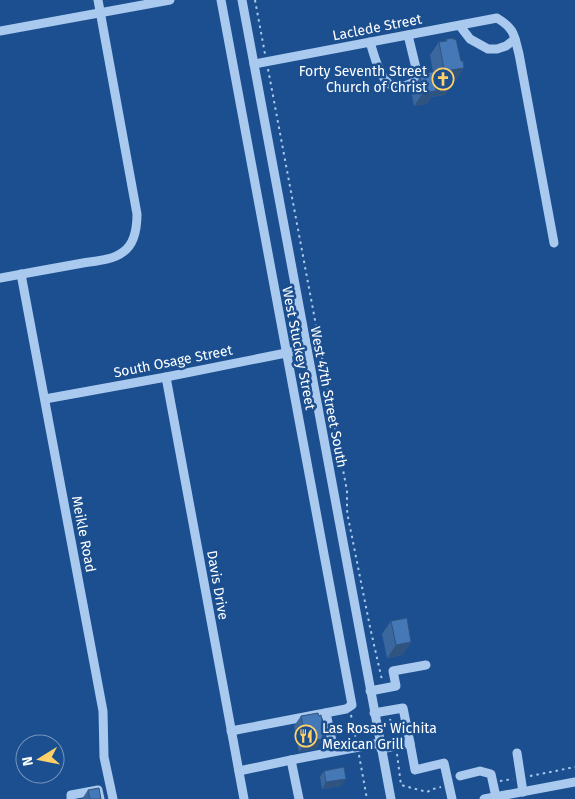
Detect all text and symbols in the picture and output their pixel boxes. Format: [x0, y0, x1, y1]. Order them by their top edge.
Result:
street label: Laclede Street [331, 10, 424, 44]
place label: Forty Seventh Street Church of Christ [299, 63, 428, 96]
church icon: Forty Seventh Street Church of Christ [431, 67, 455, 91]
street label: West Stuckey Street [278, 285, 319, 412]
street label: West 47th Street South [306, 325, 351, 469]
street label: South Osage Street [112, 341, 235, 381]
street label: Meikle Road [68, 495, 99, 574]
street label: Davis Drive [203, 549, 232, 621]
place label: Las Rosas' Wichita Mexican Grill [322, 720, 437, 753]
restaurant icon: Las Rosas' Wichita Mexican Grill [294, 724, 318, 748]
north arrow [15, 734, 65, 784]
text: N [19, 755, 37, 767]

